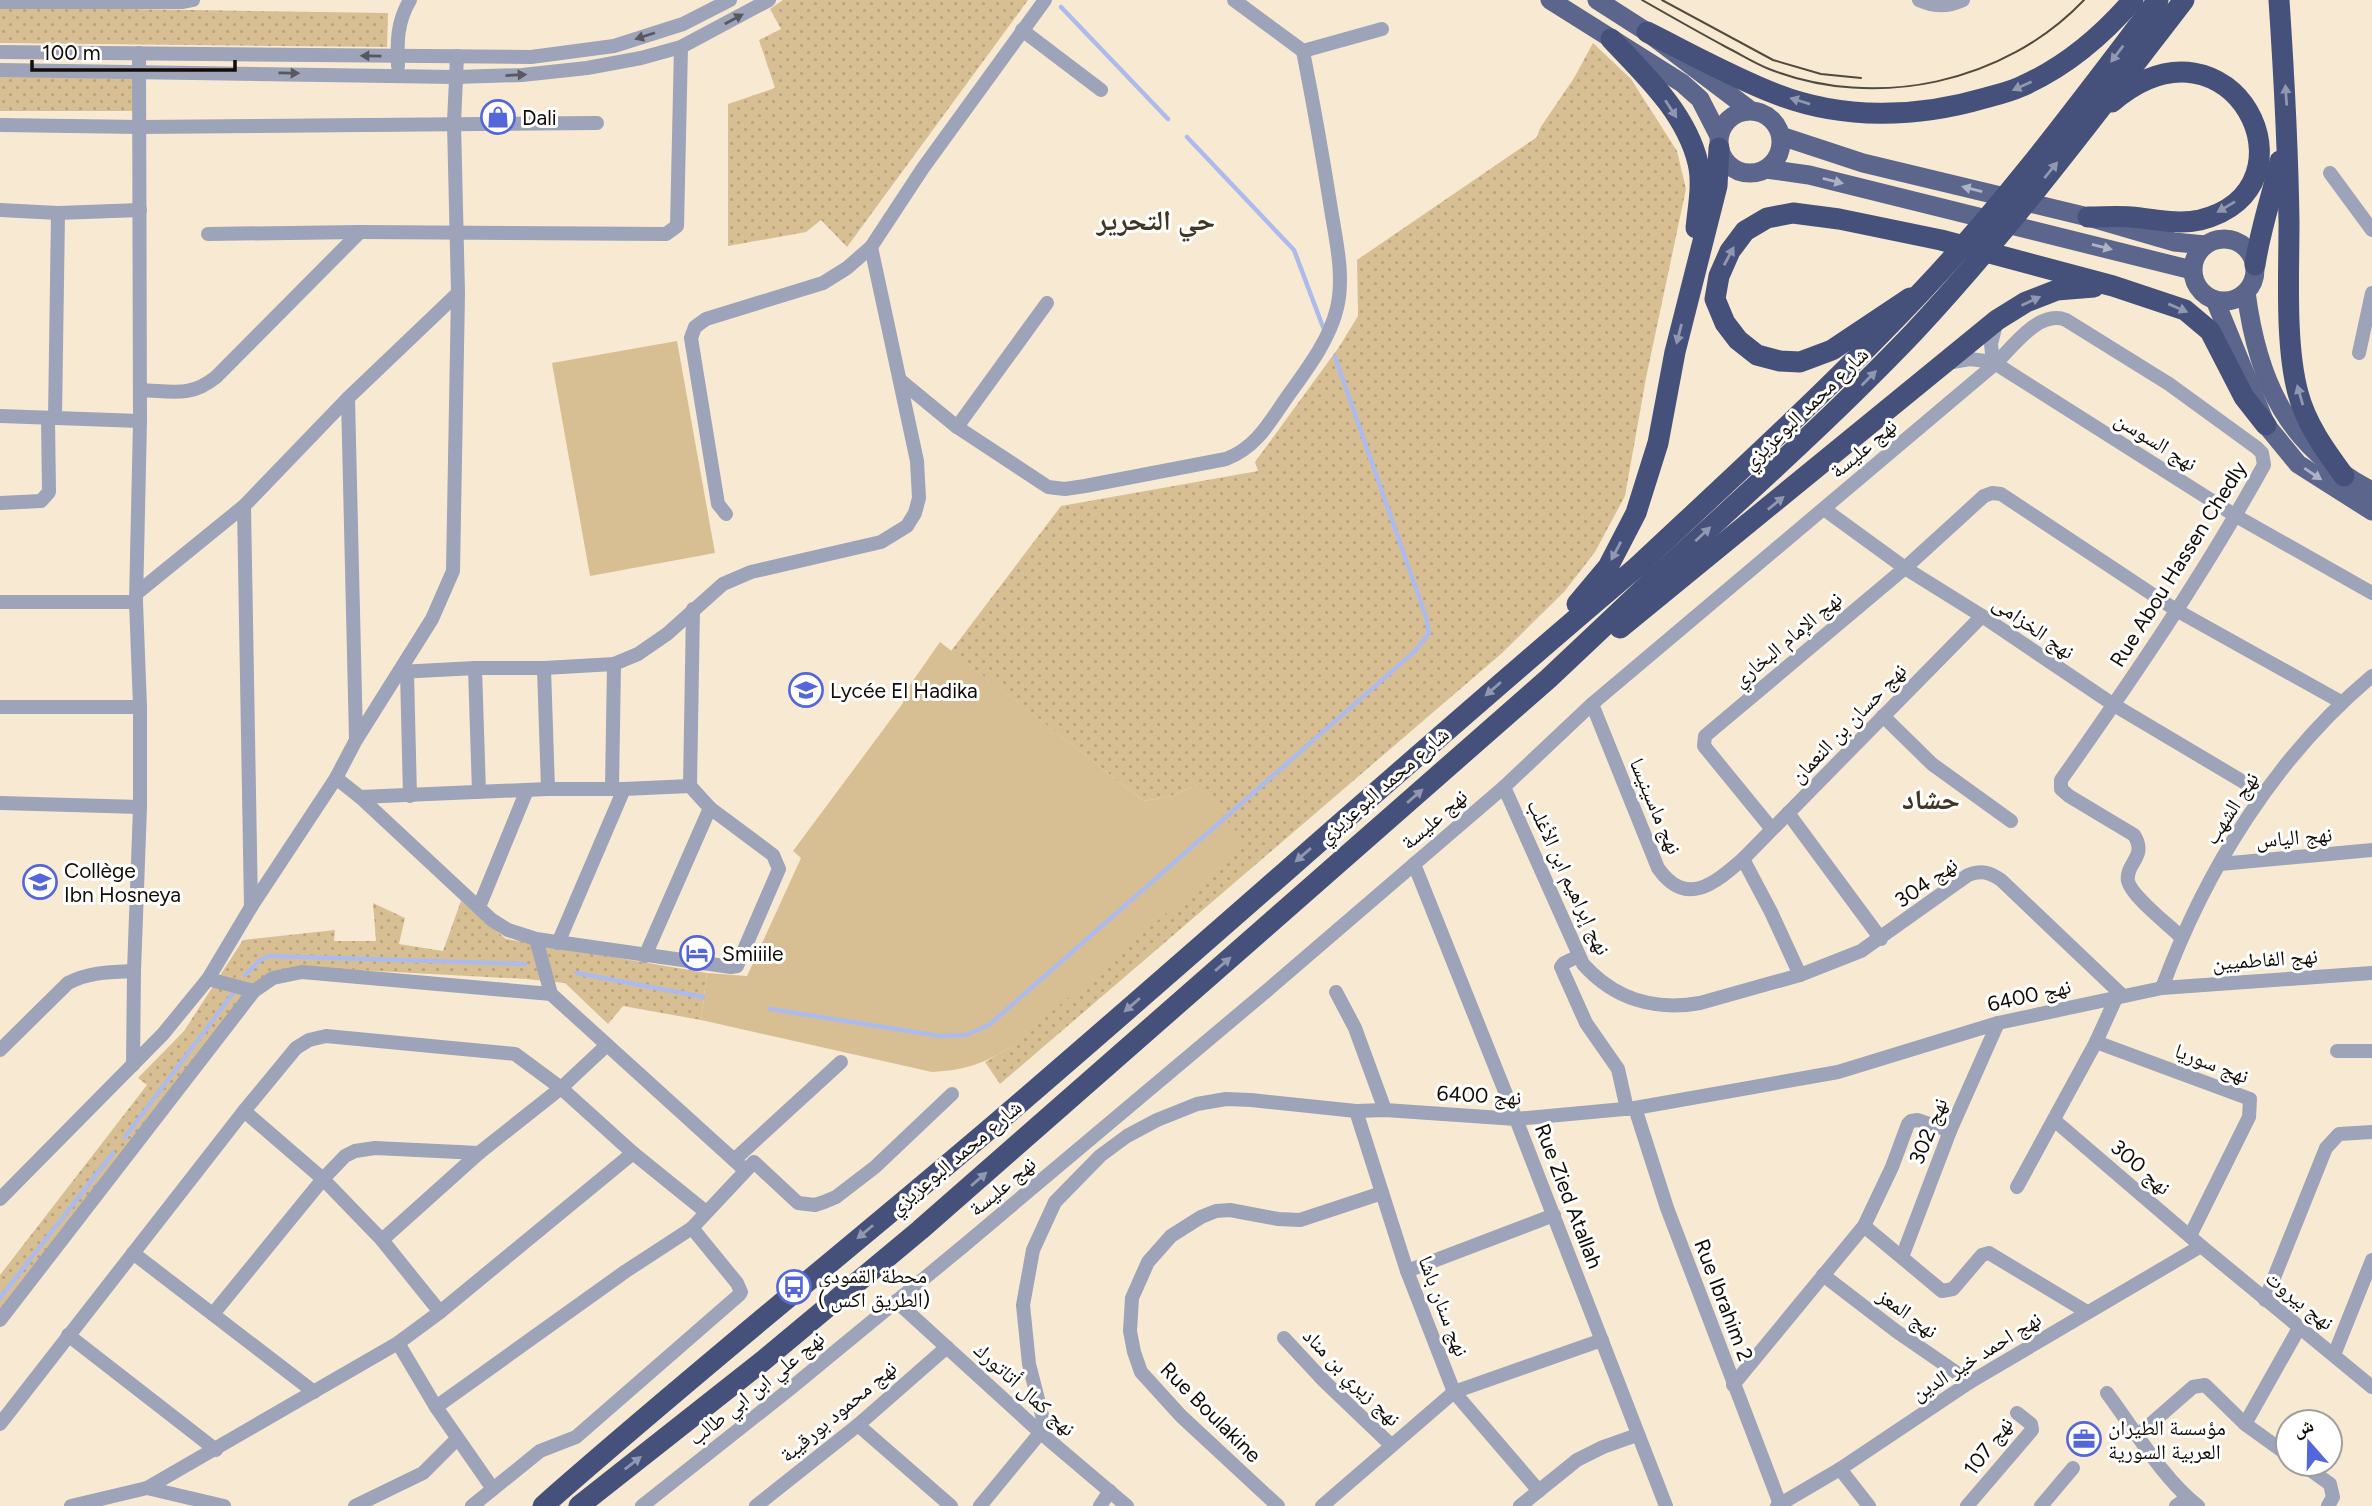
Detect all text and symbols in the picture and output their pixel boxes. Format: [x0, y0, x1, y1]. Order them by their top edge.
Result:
one-way arrow [724, 13, 744, 25]
scale bar [32, 28, 234, 72]
one-way arrow [634, 31, 655, 42]
text: 100 m [42, 40, 101, 65]
one-way arrow [2109, 45, 2124, 63]
one-way arrow [360, 50, 382, 62]
one-way arrow [278, 68, 300, 79]
one-way arrow [505, 70, 527, 81]
one-way arrow [2012, 80, 2032, 92]
one-way arrow [2280, 84, 2291, 106]
one-way arrow [1789, 96, 1810, 106]
shop icon: Dali [479, 98, 517, 136]
one-way arrow [1665, 99, 1678, 119]
place label: Dali [522, 105, 557, 130]
one-way arrow [2043, 162, 2058, 179]
one-way arrow [1822, 176, 1844, 187]
one-way arrow [1961, 183, 1983, 194]
one-way arrow [2216, 201, 2235, 214]
district label: حي التحرير [1096, 203, 1215, 243]
one-way arrow [2091, 242, 2113, 253]
one-way arrow [1723, 246, 1734, 266]
one-way arrow [2021, 295, 2041, 307]
one-way arrow [2168, 303, 2189, 314]
one-way arrow [1673, 323, 1684, 345]
street label: شارع محمد البوعزيزي [1737, 341, 1876, 478]
one-way arrow [1860, 371, 1877, 387]
one-way arrow [2294, 384, 2305, 406]
street label: نهج السوسن [2110, 406, 2202, 477]
street label: نهج عليسة [1824, 413, 1902, 484]
street label: Rue Abou Hassen Chedly [2104, 457, 2252, 671]
one-way arrow [2304, 467, 2322, 481]
one-way arrow [1767, 495, 1785, 510]
one-way arrow [1694, 526, 1712, 542]
one-way arrow [1610, 541, 1622, 561]
street label: نهج الإمام البخاري [1727, 586, 1850, 695]
street label: نهج الخزامى [1988, 590, 2080, 665]
street label: نهج حسان بن النعمان [1785, 658, 1912, 789]
school or university icon: Lycée El Hadika [787, 671, 825, 709]
place label: Lycée El Hadika [830, 678, 978, 703]
one-way arrow [1484, 681, 1501, 697]
street label: شارع محمد البوعزيزي [1312, 721, 1457, 852]
street label: نهج ماسينيسا [1624, 754, 1687, 858]
street label: نهج الشهب [2198, 767, 2265, 850]
district label: حشاد [1902, 782, 1960, 816]
street label: نهج عليسة [1396, 783, 1473, 855]
one-way arrow [1406, 789, 1423, 804]
street label: نهج إبراهيم ابن الأغلب [1520, 795, 1616, 960]
street label: نهج الياس [2255, 821, 2333, 854]
one-way arrow [1294, 847, 1312, 863]
street label: نهج 304 [1890, 851, 1963, 913]
place label: Collège Ibn Hosneya [64, 858, 181, 907]
school or university icon: Collège Ibn Hosneya [21, 863, 59, 901]
hotel icon: Smiiile [678, 934, 716, 972]
place label: Smiiile [722, 941, 783, 966]
street label: نهج الفاطميين [2211, 943, 2319, 976]
one-way arrow [1215, 957, 1232, 972]
street label: نهج 6400 [1985, 973, 2073, 1018]
one-way arrow [1123, 997, 1140, 1012]
street label: نهج سوريا [2171, 1037, 2253, 1089]
street label: نهج 6400 [1436, 1080, 1522, 1111]
street label: شارع محمد البوعزيزي [884, 1094, 1029, 1223]
street label: نهج 302 [1903, 1094, 1954, 1168]
street label: Rue Zied Atallah [1530, 1120, 1608, 1272]
street label: نهج 300 [2105, 1134, 2176, 1201]
street label: نهج عليسة [963, 1151, 1041, 1222]
one-way arrow [970, 1172, 987, 1187]
one-way arrow [857, 1224, 874, 1239]
street label: Rue Ibrahim 2 [1689, 1235, 1759, 1365]
street label: نهج سنان باشا [1412, 1252, 1475, 1360]
place label: محطة القمودي ( الطريق اكس) [818, 1263, 930, 1313]
street label: نهج بيروت [2260, 1265, 2339, 1336]
bus stop icon: محطة القمودي ( الطريق اكس) [775, 1268, 813, 1306]
street label: نهج المعز [1872, 1282, 1943, 1344]
street label: نهج احمد خير الدين [1906, 1306, 2046, 1407]
street label: نهج زيري بن مناد [1295, 1323, 1406, 1434]
street label: نهج علي ابن ابي طالب [683, 1326, 832, 1454]
street label: نهج كمال أتاتورك [969, 1337, 1081, 1442]
street label: نهج محمود بورقيبة [775, 1355, 902, 1468]
street label: Rue Boulakine [1156, 1357, 1266, 1467]
north arrow [2274, 1408, 2344, 1478]
street label: نهج 107 [1958, 1412, 2019, 1481]
text: ش [2290, 1413, 2317, 1442]
place label: مؤسسة الطيران العربية السورية [2108, 1415, 2226, 1464]
office icon: مؤسسة الطيران العربية السورية [2065, 1420, 2103, 1458]
one-way arrow [623, 1456, 641, 1471]

